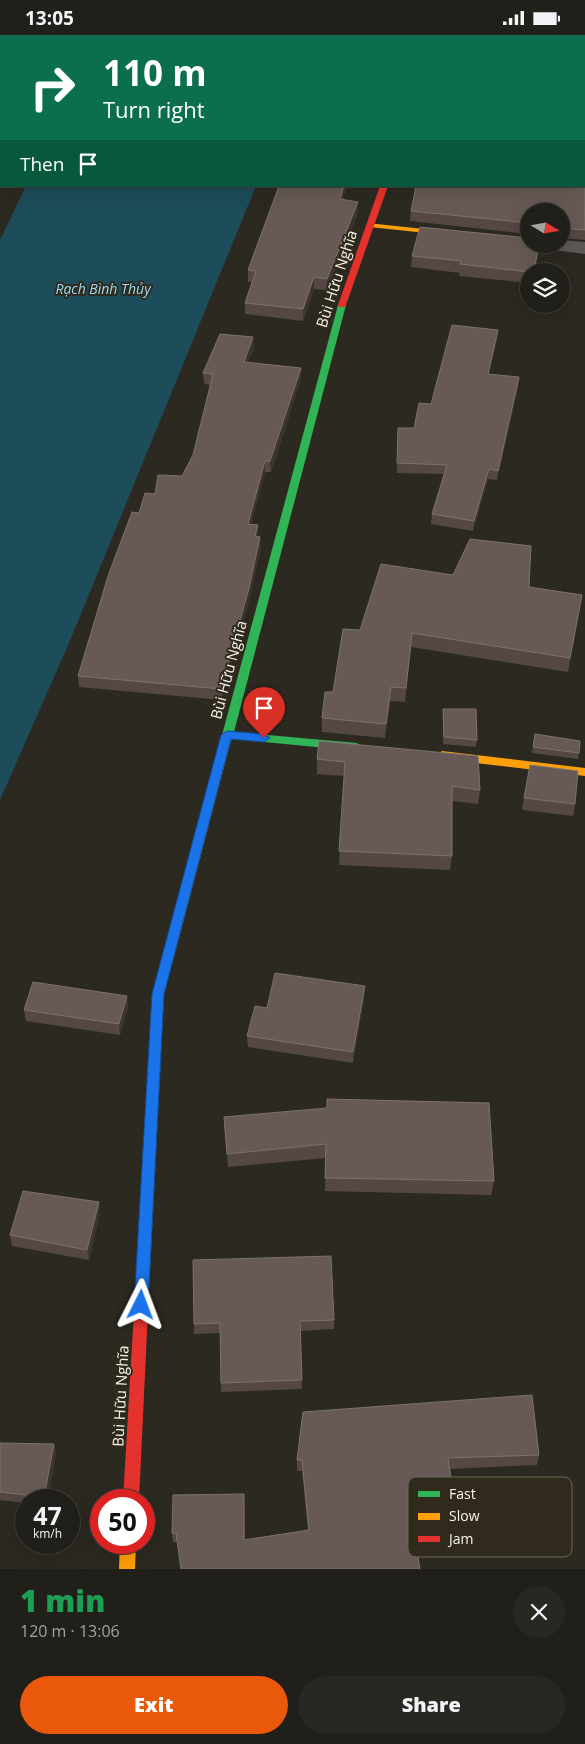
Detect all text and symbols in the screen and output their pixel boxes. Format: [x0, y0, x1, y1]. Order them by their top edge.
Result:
text: 13:05 [25, 5, 74, 31]
text: 110 m [103, 49, 207, 96]
icon: right [20, 55, 85, 120]
text: Turn right [103, 94, 205, 124]
icon: arrive [74, 150, 102, 178]
text: Then [20, 151, 64, 177]
north arrow [520, 203, 570, 253]
map controls [520, 203, 570, 313]
street label: Bùi Hữu Nghĩa [311, 227, 361, 330]
button: layers [520, 263, 570, 313]
water label: Rạch Bình Thủy [55, 279, 152, 298]
street label: Bùi Hữu Nghĩa [205, 618, 251, 721]
pin [243, 687, 285, 738]
icon: arrive [250, 694, 278, 722]
position arrow [114, 1278, 166, 1330]
street label: Bùi Hữu Nghĩa [107, 1345, 133, 1447]
legend [408, 1477, 572, 1557]
text: Fast [449, 1484, 476, 1503]
speed limit sign: 50 [90, 1489, 155, 1554]
text: 47 [33, 1498, 62, 1532]
text: Slow [449, 1506, 480, 1525]
text: km/h [33, 1525, 62, 1542]
text: Jam [447, 1529, 474, 1548]
text: 1 min [20, 1580, 105, 1621]
button: close [513, 1586, 565, 1638]
text: 120 m · 13:06 [20, 1620, 120, 1642]
button: Exit [20, 1676, 288, 1734]
button: Share [298, 1676, 565, 1734]

